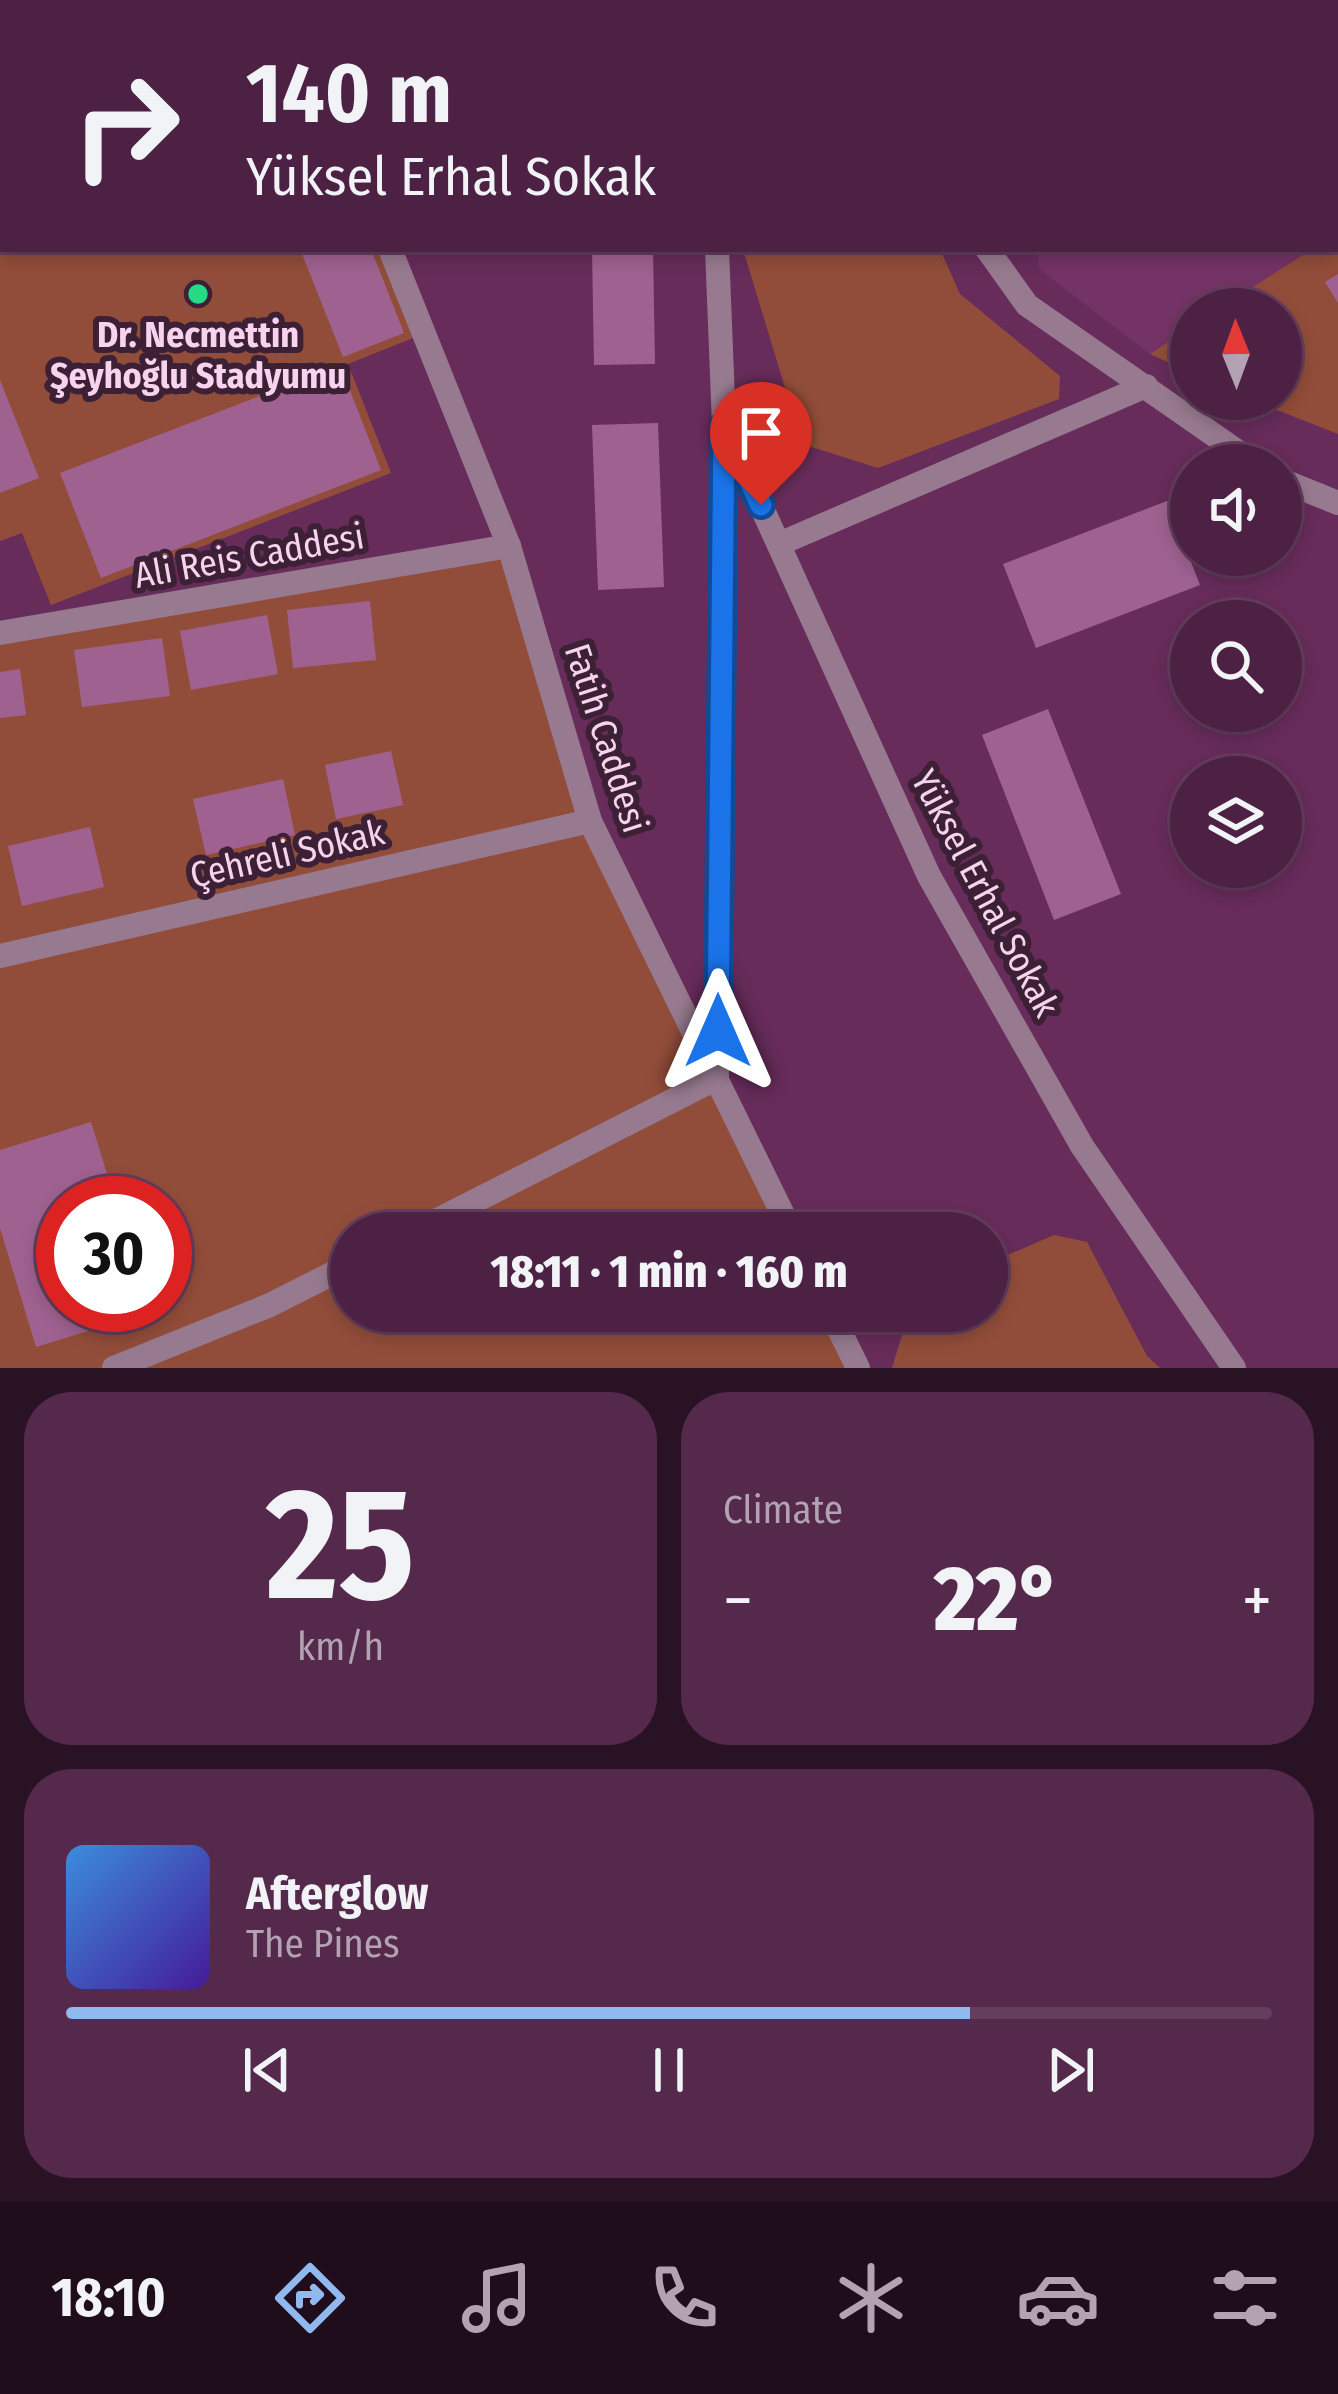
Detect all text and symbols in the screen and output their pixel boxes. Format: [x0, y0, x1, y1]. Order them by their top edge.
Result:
text: 140 m [246, 43, 452, 144]
icon: right [48, 48, 204, 204]
text: Yüksel Erhal Sokak [246, 145, 656, 209]
marker: Dr. Necmettin Şeyhoğlu Stadyumu [185, 281, 211, 307]
north arrow [1170, 288, 1302, 420]
map controls [1170, 288, 1302, 888]
place label: Dr. Necmettin Şeyhoğlu Stadyumu [50, 313, 346, 398]
pin [710, 382, 812, 505]
icon: arrive [728, 400, 794, 466]
button: sound [1170, 444, 1302, 576]
street label: Ali Reis Caddesi [131, 514, 367, 598]
button: search [1170, 600, 1302, 732]
street label: Fatih Caddesi [555, 638, 657, 838]
button: layers [1170, 756, 1302, 888]
street label: Yüksel Erhal Sokak [901, 762, 1069, 1025]
street label: Çehreli Sokak [186, 810, 389, 898]
position arrow [655, 968, 781, 1094]
speed limit sign: 30 [36, 1176, 192, 1332]
text: 18:11 · 1 min · 160 m [490, 1245, 848, 1299]
text: 25 [266, 1452, 415, 1639]
text: Climate [723, 1487, 843, 1533]
text: 22° [934, 1546, 1061, 1654]
text: − [723, 1561, 753, 1640]
text: + [1242, 1561, 1272, 1640]
text: km/h [297, 1624, 384, 1670]
text: Afterglow [246, 1867, 428, 1921]
text: The Pines [246, 1921, 400, 1967]
icon: previous [234, 2037, 300, 2103]
icon: pause [636, 2037, 702, 2103]
icon: next [1038, 2037, 1104, 2103]
icon: directions [268, 2256, 352, 2340]
icon: music [455, 2256, 539, 2340]
icon: phone [642, 2256, 726, 2340]
icon: climate [829, 2256, 913, 2340]
icon: car [1016, 2256, 1100, 2340]
icon: filters [1203, 2256, 1287, 2340]
text: 18:10 [51, 2266, 166, 2330]

